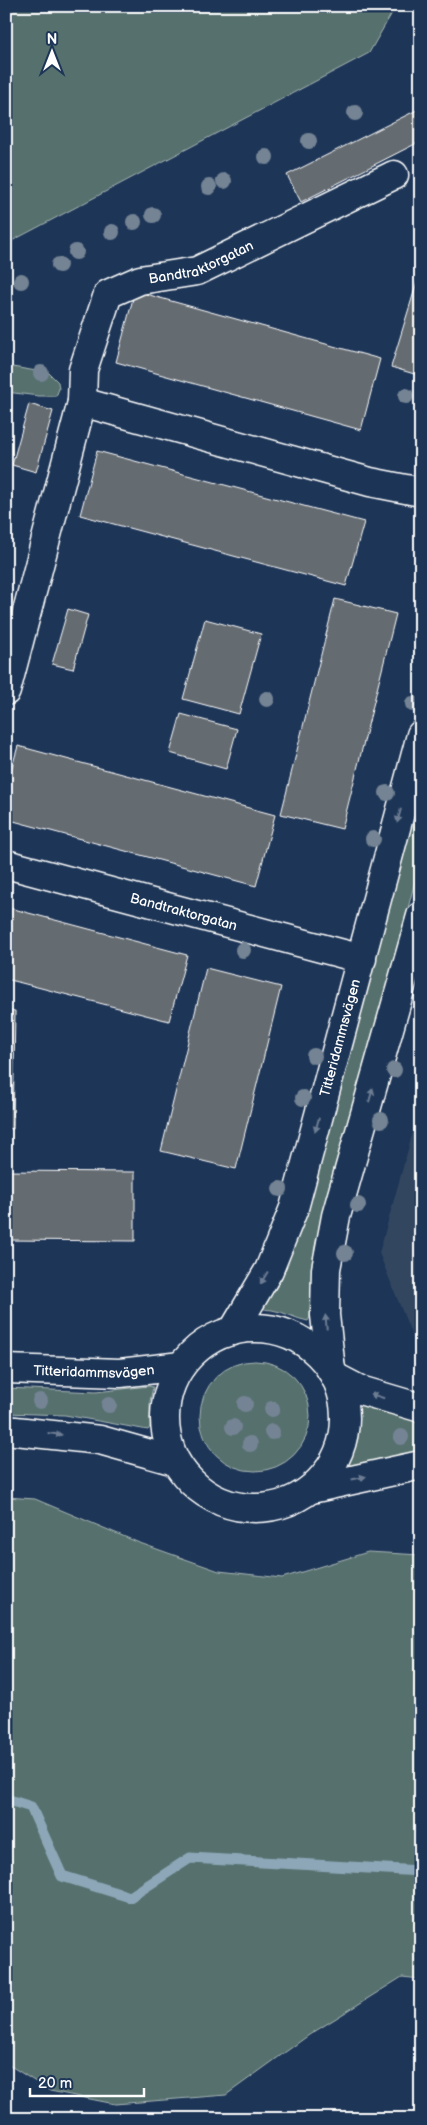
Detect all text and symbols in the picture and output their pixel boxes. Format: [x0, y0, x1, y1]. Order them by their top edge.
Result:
north arrow [28, 28, 78, 78]
text: N [47, 31, 57, 48]
street label: Bandtraktorgatan [148, 237, 256, 287]
one-way arrow [395, 809, 403, 824]
street label: Bandtraktorgatan [128, 890, 239, 934]
street label: Titteridammsvägen [316, 977, 364, 1098]
one-way arrow [367, 1087, 375, 1102]
one-way arrow [312, 1118, 320, 1133]
one-way arrow [260, 1272, 269, 1285]
one-way arrow [322, 1313, 330, 1329]
street label: Titteridammsvägen [33, 1361, 155, 1382]
one-way arrow [369, 1392, 384, 1399]
one-way arrow [47, 1431, 63, 1439]
one-way arrow [352, 1474, 368, 1482]
scale bar [30, 2065, 144, 2097]
text: 20 m [38, 2074, 72, 2093]

